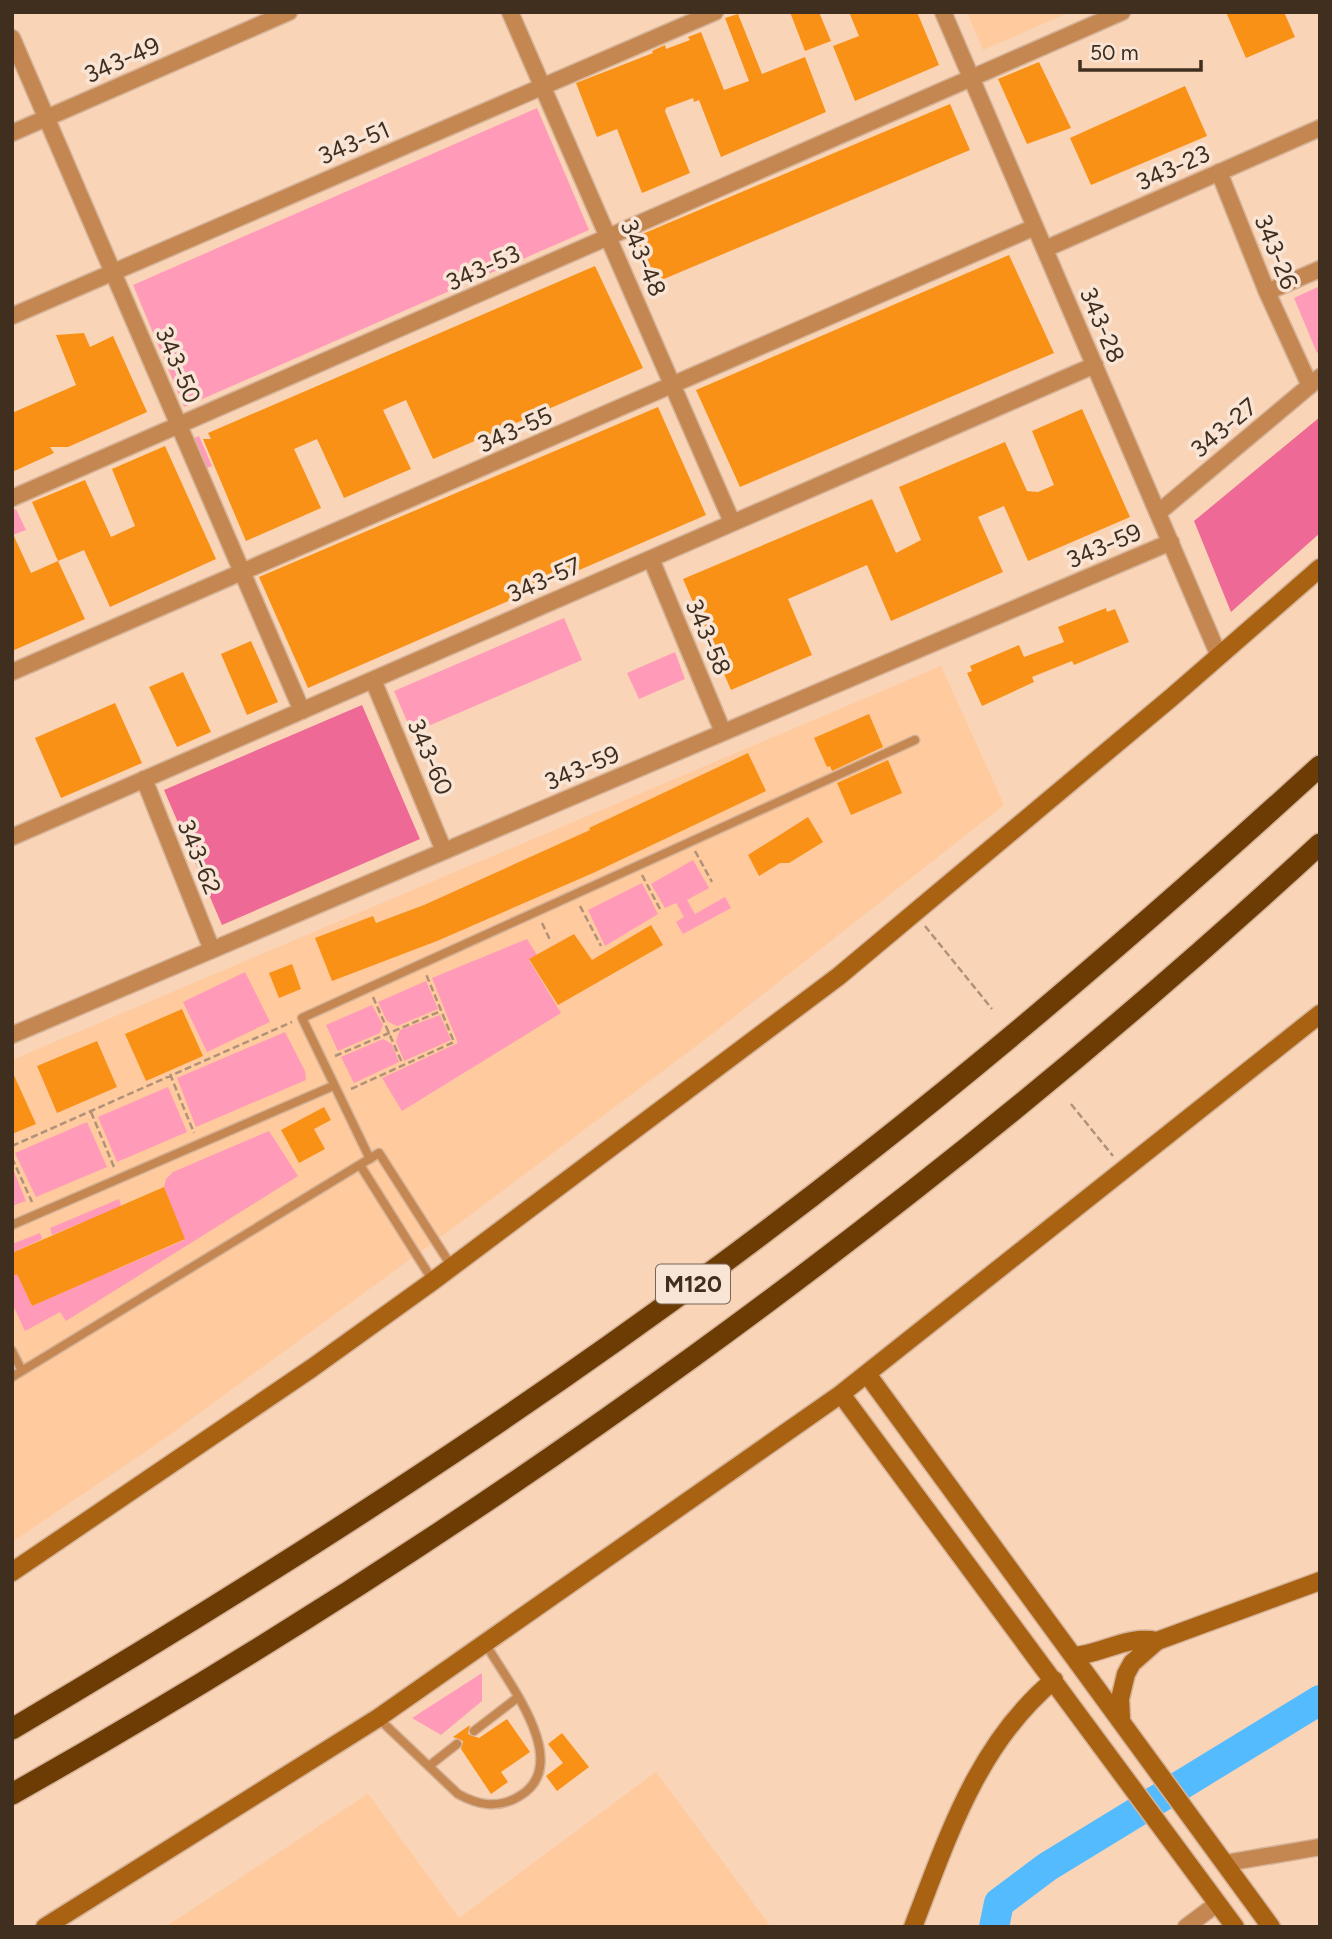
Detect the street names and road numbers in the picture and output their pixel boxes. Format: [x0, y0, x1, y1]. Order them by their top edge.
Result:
street label: 343-49 [80, 30, 164, 89]
street label: 343-51 [314, 115, 394, 170]
street label: 343-23 [1131, 139, 1214, 197]
street label: 343-26 [1248, 210, 1305, 293]
street label: 343-48 [614, 215, 673, 301]
street label: 343-53 [441, 238, 524, 297]
street label: 343-28 [1074, 283, 1131, 367]
street label: 343-50 [149, 322, 207, 407]
street label: 343-27 [1185, 392, 1263, 464]
street label: 343-55 [473, 400, 557, 459]
street label: 343-59 [1062, 517, 1146, 574]
street label: 343-57 [502, 550, 585, 609]
street label: 343-58 [680, 595, 737, 679]
street label: 343-60 [401, 714, 459, 799]
street label: 343-59 [540, 739, 624, 796]
street label: 343-62 [171, 815, 228, 898]
road number: M120 [656, 1264, 730, 1303]

